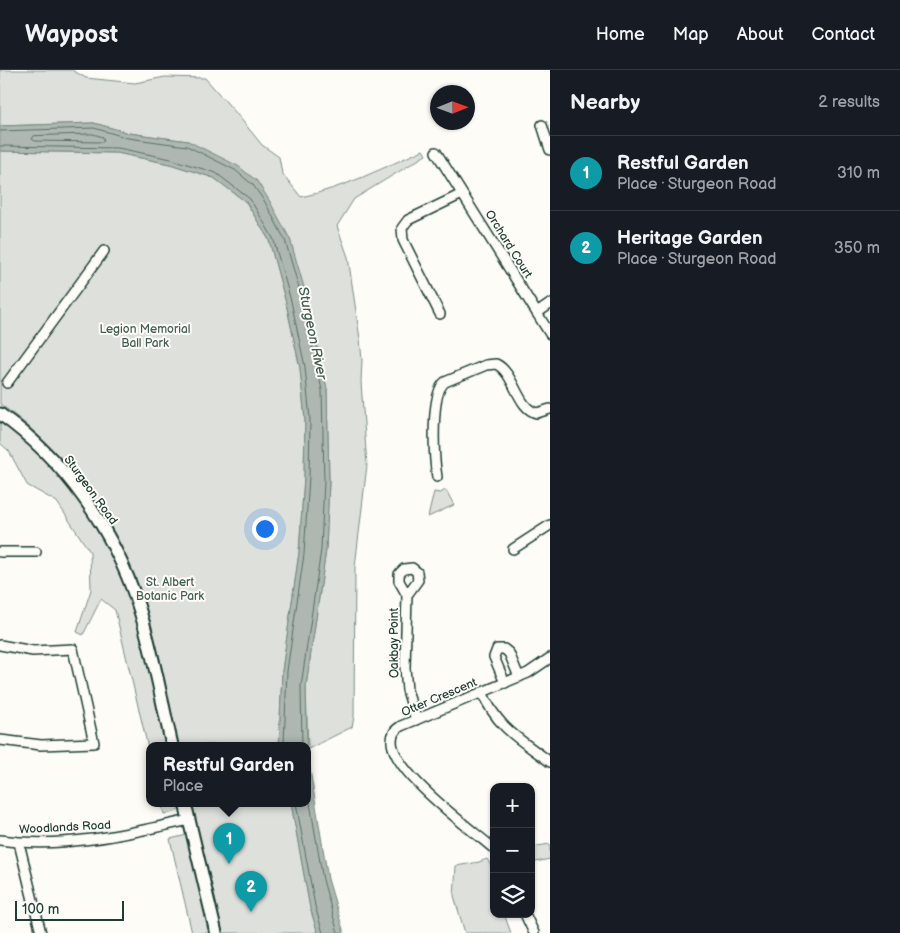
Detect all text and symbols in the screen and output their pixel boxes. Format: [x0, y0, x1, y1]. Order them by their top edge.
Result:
text: Waypost [25, 20, 118, 49]
text: Home [596, 24, 645, 45]
text: Map [673, 24, 709, 45]
text: About [737, 24, 784, 45]
text: Contact [812, 24, 875, 45]
north arrow [430, 85, 475, 130]
text: Nearby [570, 90, 640, 115]
text: 2 results [818, 93, 880, 112]
text: Restful Garden [617, 152, 749, 175]
text: 1 [583, 164, 589, 183]
text: 310 m [837, 164, 880, 183]
text: Place · Sturgeon Road [617, 175, 776, 194]
street label: Orchard Court [482, 208, 536, 281]
text: Heritage Garden [617, 227, 763, 250]
text: 2 [581, 239, 591, 258]
text: 350 m [834, 239, 880, 258]
text: Place · Sturgeon Road [617, 250, 776, 269]
water label: Sturgeon River [294, 285, 331, 382]
park label: Legion Memorial Ball Park [99, 322, 191, 351]
street label: Sturgeon Road [61, 453, 121, 528]
your location [252, 516, 278, 542]
park label: St. Albert Botanic Park [136, 575, 204, 604]
street label: Oakbay Point [387, 608, 402, 678]
street label: Otter Crescent [399, 675, 479, 720]
popup [146, 742, 311, 807]
text: Restful Garden [163, 754, 294, 777]
text: Place [163, 777, 203, 796]
map controls [490, 783, 535, 918]
button: + [490, 783, 535, 828]
street label: Woodlands Road [19, 818, 111, 837]
pin: 1 [213, 823, 245, 864]
button: − [490, 828, 535, 873]
pin: 2 [235, 871, 267, 912]
button: layers [490, 873, 535, 918]
scale bar [15, 898, 124, 921]
text: 100 m [22, 901, 59, 918]

